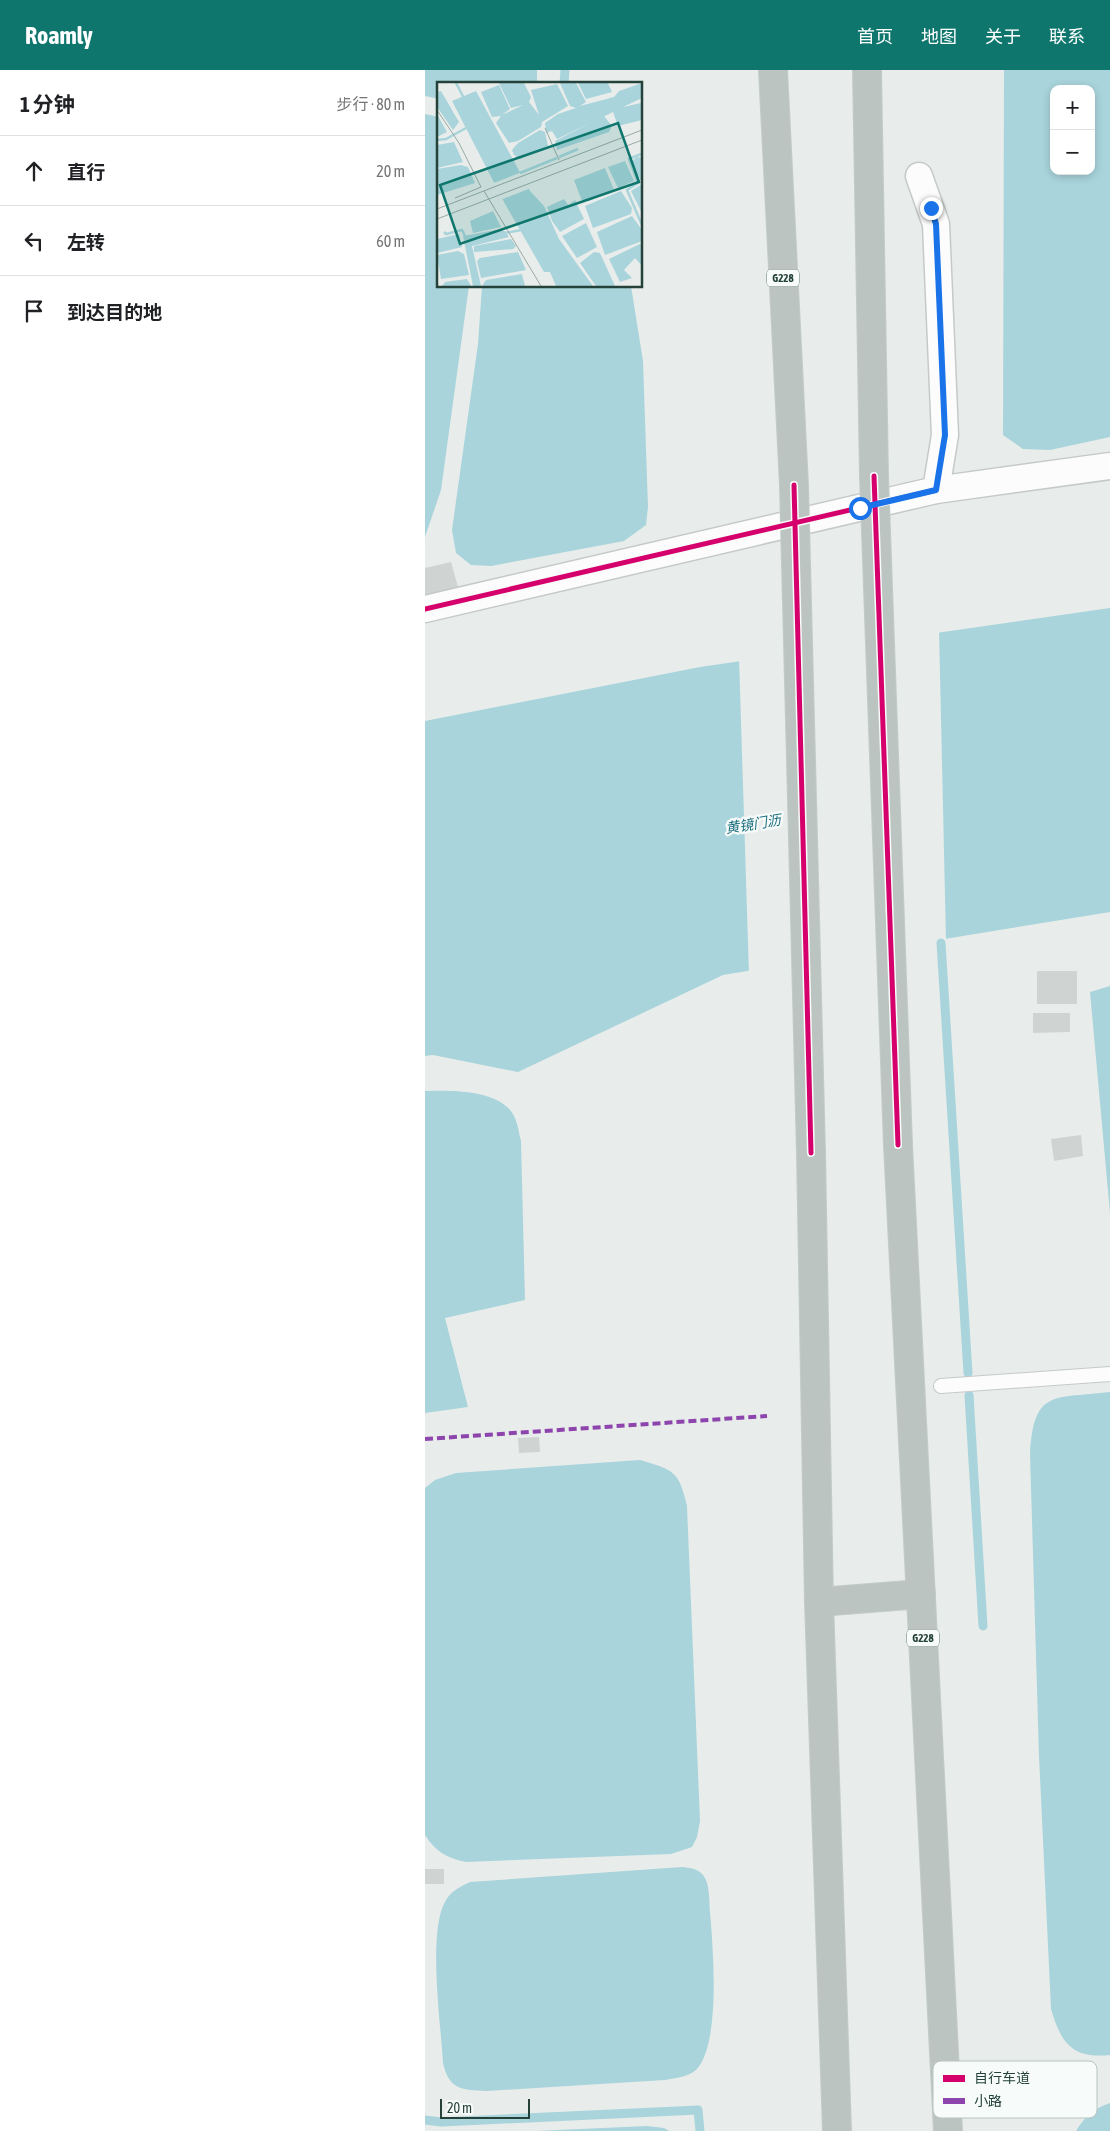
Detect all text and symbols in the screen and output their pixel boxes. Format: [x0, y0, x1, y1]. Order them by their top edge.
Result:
text: Roamly [25, 22, 93, 49]
text: 首页 [857, 26, 893, 47]
text: 地图 [921, 26, 957, 47]
text: 关于 [985, 26, 1021, 47]
text: 联系 [1049, 26, 1085, 47]
inset map [437, 82, 643, 288]
map controls [1050, 85, 1095, 175]
button: + [1050, 85, 1095, 130]
text: 1 分钟 [20, 92, 75, 116]
text: 步行 · 80 m [336, 95, 405, 113]
button: − [1050, 130, 1095, 175]
icon: ahead [20, 157, 48, 185]
text: 直行 [67, 161, 105, 183]
text: 20 m [376, 162, 405, 180]
route end [920, 197, 943, 220]
icon: left [20, 227, 48, 255]
text: 左转 [67, 231, 105, 253]
text: 60 m [376, 232, 405, 250]
road number: G228 [767, 270, 799, 287]
icon: arrive [20, 297, 48, 325]
text: 到达目的地 [67, 301, 162, 323]
route start [849, 497, 872, 520]
water label: 黄镜门沥 [724, 811, 785, 836]
road number: G228 [907, 1630, 939, 1646]
legend [933, 2061, 1097, 2118]
text: 自行车道 [974, 2070, 1030, 2086]
text: 小路 [974, 2093, 1002, 2109]
scale bar [440, 2096, 530, 2119]
text: 20 m [447, 2100, 472, 2116]

